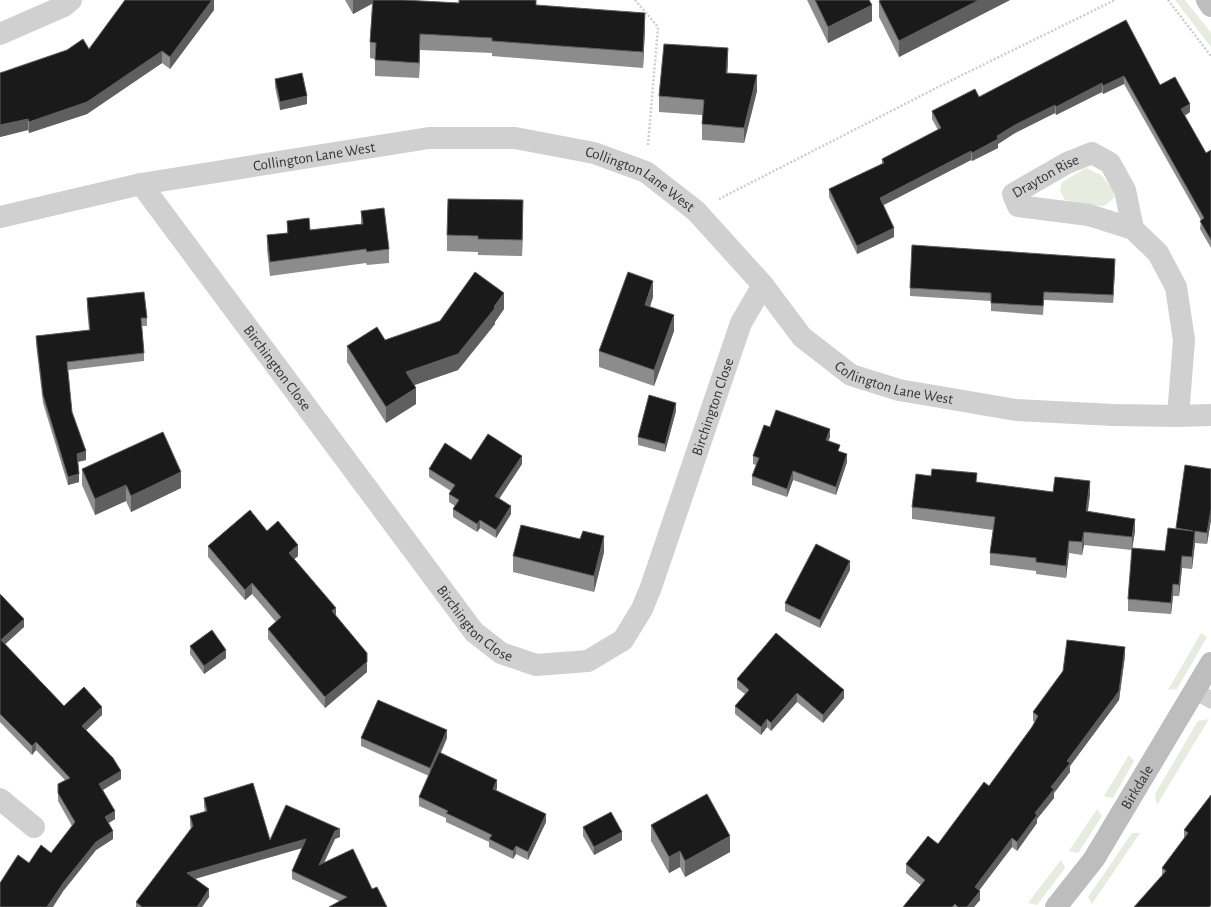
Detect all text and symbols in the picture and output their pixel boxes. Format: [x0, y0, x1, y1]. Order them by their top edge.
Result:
street label: Collington Lane West [252, 140, 376, 174]
street label: Collington Lane West [584, 145, 697, 215]
street label: Drayton Rise [1010, 152, 1081, 201]
street label: Birchington Close [241, 323, 314, 414]
street label: Birchington Close [689, 356, 737, 458]
street label: Collington Lane West [832, 358, 954, 407]
street label: Birchington Close [434, 583, 514, 664]
street label: Birkdale [1118, 763, 1156, 812]

